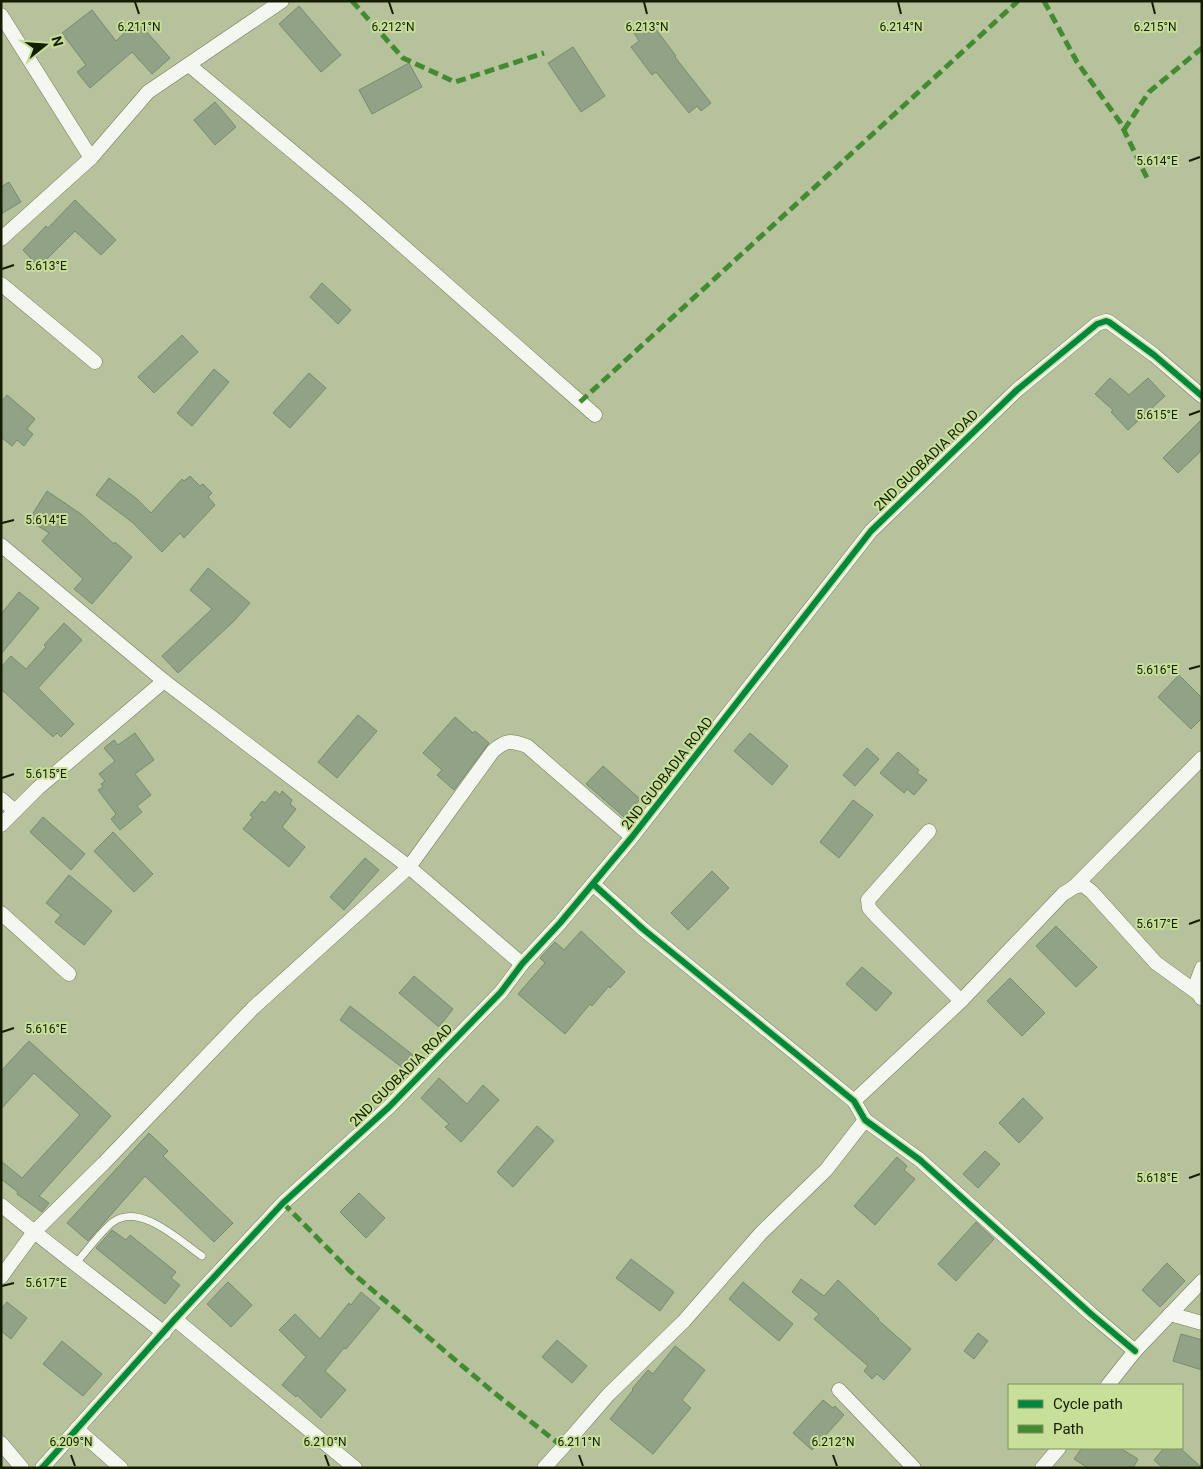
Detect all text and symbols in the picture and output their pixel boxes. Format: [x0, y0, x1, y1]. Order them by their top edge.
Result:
north arrow [20, 20, 70, 70]
text: 6.211°N [117, 20, 161, 34]
text: 6.212°N [371, 20, 415, 34]
text: 6.213°N [625, 20, 669, 34]
text: 6.214°N [879, 20, 923, 34]
text: 6.215°N [1133, 20, 1177, 34]
text: N [48, 34, 67, 48]
text: 5.614°E [1136, 154, 1178, 168]
text: 5.613°E [25, 259, 67, 273]
street label: 2ND GUOBADIA ROAD [871, 406, 981, 514]
text: 5.615°E [1136, 408, 1178, 422]
text: 5.614°E [25, 513, 67, 527]
text: 5.616°E [1136, 663, 1178, 677]
street label: 2ND GUOBADIA ROAD [618, 713, 716, 833]
text: 5.615°E [25, 767, 67, 781]
text: 5.617°E [1136, 917, 1178, 931]
street label: 2ND GUOBADIA ROAD [346, 1020, 456, 1130]
text: 5.616°E [25, 1022, 67, 1036]
text: 5.618°E [1136, 1171, 1178, 1185]
text: 5.617°E [25, 1276, 67, 1290]
legend [1008, 1384, 1183, 1449]
text: Cycle path [1053, 1395, 1123, 1413]
text: Path [1053, 1420, 1084, 1438]
text: 6.209°N [49, 1435, 93, 1449]
text: 6.210°N [303, 1435, 347, 1449]
text: 6.211°N [557, 1435, 601, 1449]
text: 6.212°N [811, 1435, 855, 1449]

